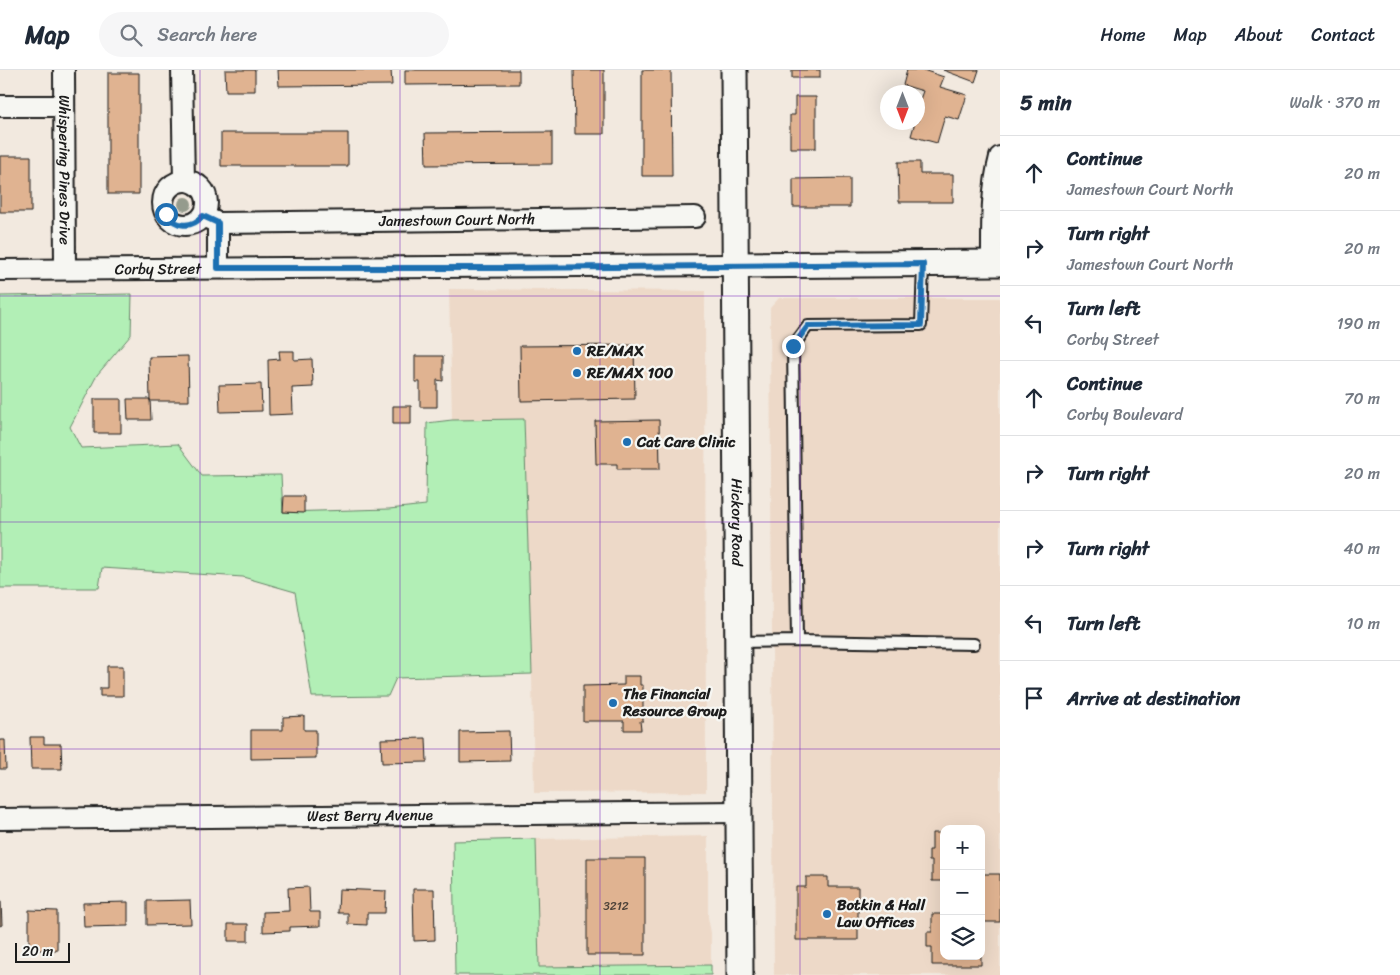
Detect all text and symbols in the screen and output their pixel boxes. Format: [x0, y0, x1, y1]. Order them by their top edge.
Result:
search box [99, 12, 449, 57]
text: Map [25, 14, 69, 56]
text: Search here [157, 18, 257, 51]
text: Home [1101, 19, 1146, 51]
text: Map [1174, 19, 1207, 51]
text: About [1235, 19, 1283, 51]
text: Contact [1311, 19, 1375, 51]
icon: search [117, 21, 145, 49]
text: 5 min [1020, 84, 1072, 122]
north arrow [880, 85, 925, 130]
text: Walk · 370 m [1289, 88, 1380, 117]
street label: Whispering Pines Drive [51, 95, 78, 245]
text: Continue [1067, 142, 1143, 175]
icon: ahead [1020, 159, 1048, 187]
text: 20 m [1344, 159, 1380, 188]
text: Jamestown Court North [1067, 175, 1234, 204]
route start [155, 203, 178, 226]
street label: Jamestown Court North [378, 206, 535, 234]
text: Turn right [1067, 217, 1149, 250]
icon: right [1020, 234, 1048, 262]
text: 20 m [1344, 234, 1380, 263]
text: Jamestown Court North [1067, 250, 1234, 279]
street label: Corby Street [115, 256, 202, 282]
text: Turn left [1067, 292, 1140, 325]
icon: left [1020, 309, 1048, 337]
text: 190 m [1337, 309, 1380, 338]
text: Corby Street [1067, 325, 1159, 354]
route end [782, 335, 805, 358]
place label: RE/MAX [586, 338, 644, 364]
marker: RE/MAX [571, 345, 583, 357]
place label: RE/MAX 100 [586, 360, 674, 386]
marker: RE/MAX 100 [571, 367, 583, 379]
text: Continue [1067, 367, 1143, 400]
icon: ahead [1020, 384, 1048, 412]
text: 70 m [1344, 384, 1380, 413]
text: Corby Boulevard [1067, 400, 1183, 429]
place label: Cat Care Clinic [636, 429, 736, 455]
marker: Cat Care Clinic [621, 436, 633, 448]
text: Turn right [1067, 457, 1149, 490]
icon: right [1020, 459, 1048, 487]
text: 20 m [1344, 459, 1380, 488]
street label: Hickory Road [724, 478, 750, 567]
text: Turn right [1067, 532, 1149, 565]
icon: right [1020, 534, 1048, 562]
text: 40 m [1343, 534, 1380, 563]
text: Turn left [1067, 607, 1140, 640]
icon: left [1020, 609, 1048, 637]
text: 10 m [1347, 609, 1380, 638]
place label: The Financial Resource Group [622, 681, 727, 724]
text: Arrive at destination [1067, 682, 1240, 715]
icon: arrive [1020, 684, 1048, 712]
marker: The Financial Resource Group [607, 697, 619, 709]
street label: West Berry Avenue [307, 802, 433, 829]
map controls [940, 825, 985, 960]
button: + [940, 825, 985, 870]
button: − [940, 870, 985, 915]
place label: Botkin & Hall Law Offices [837, 892, 926, 935]
house number: 3212 [603, 895, 629, 917]
marker: Botkin & Hall Law Offices [821, 908, 833, 920]
button: layers [940, 915, 985, 960]
text: 20 m [22, 939, 53, 964]
scale bar [15, 940, 70, 963]

